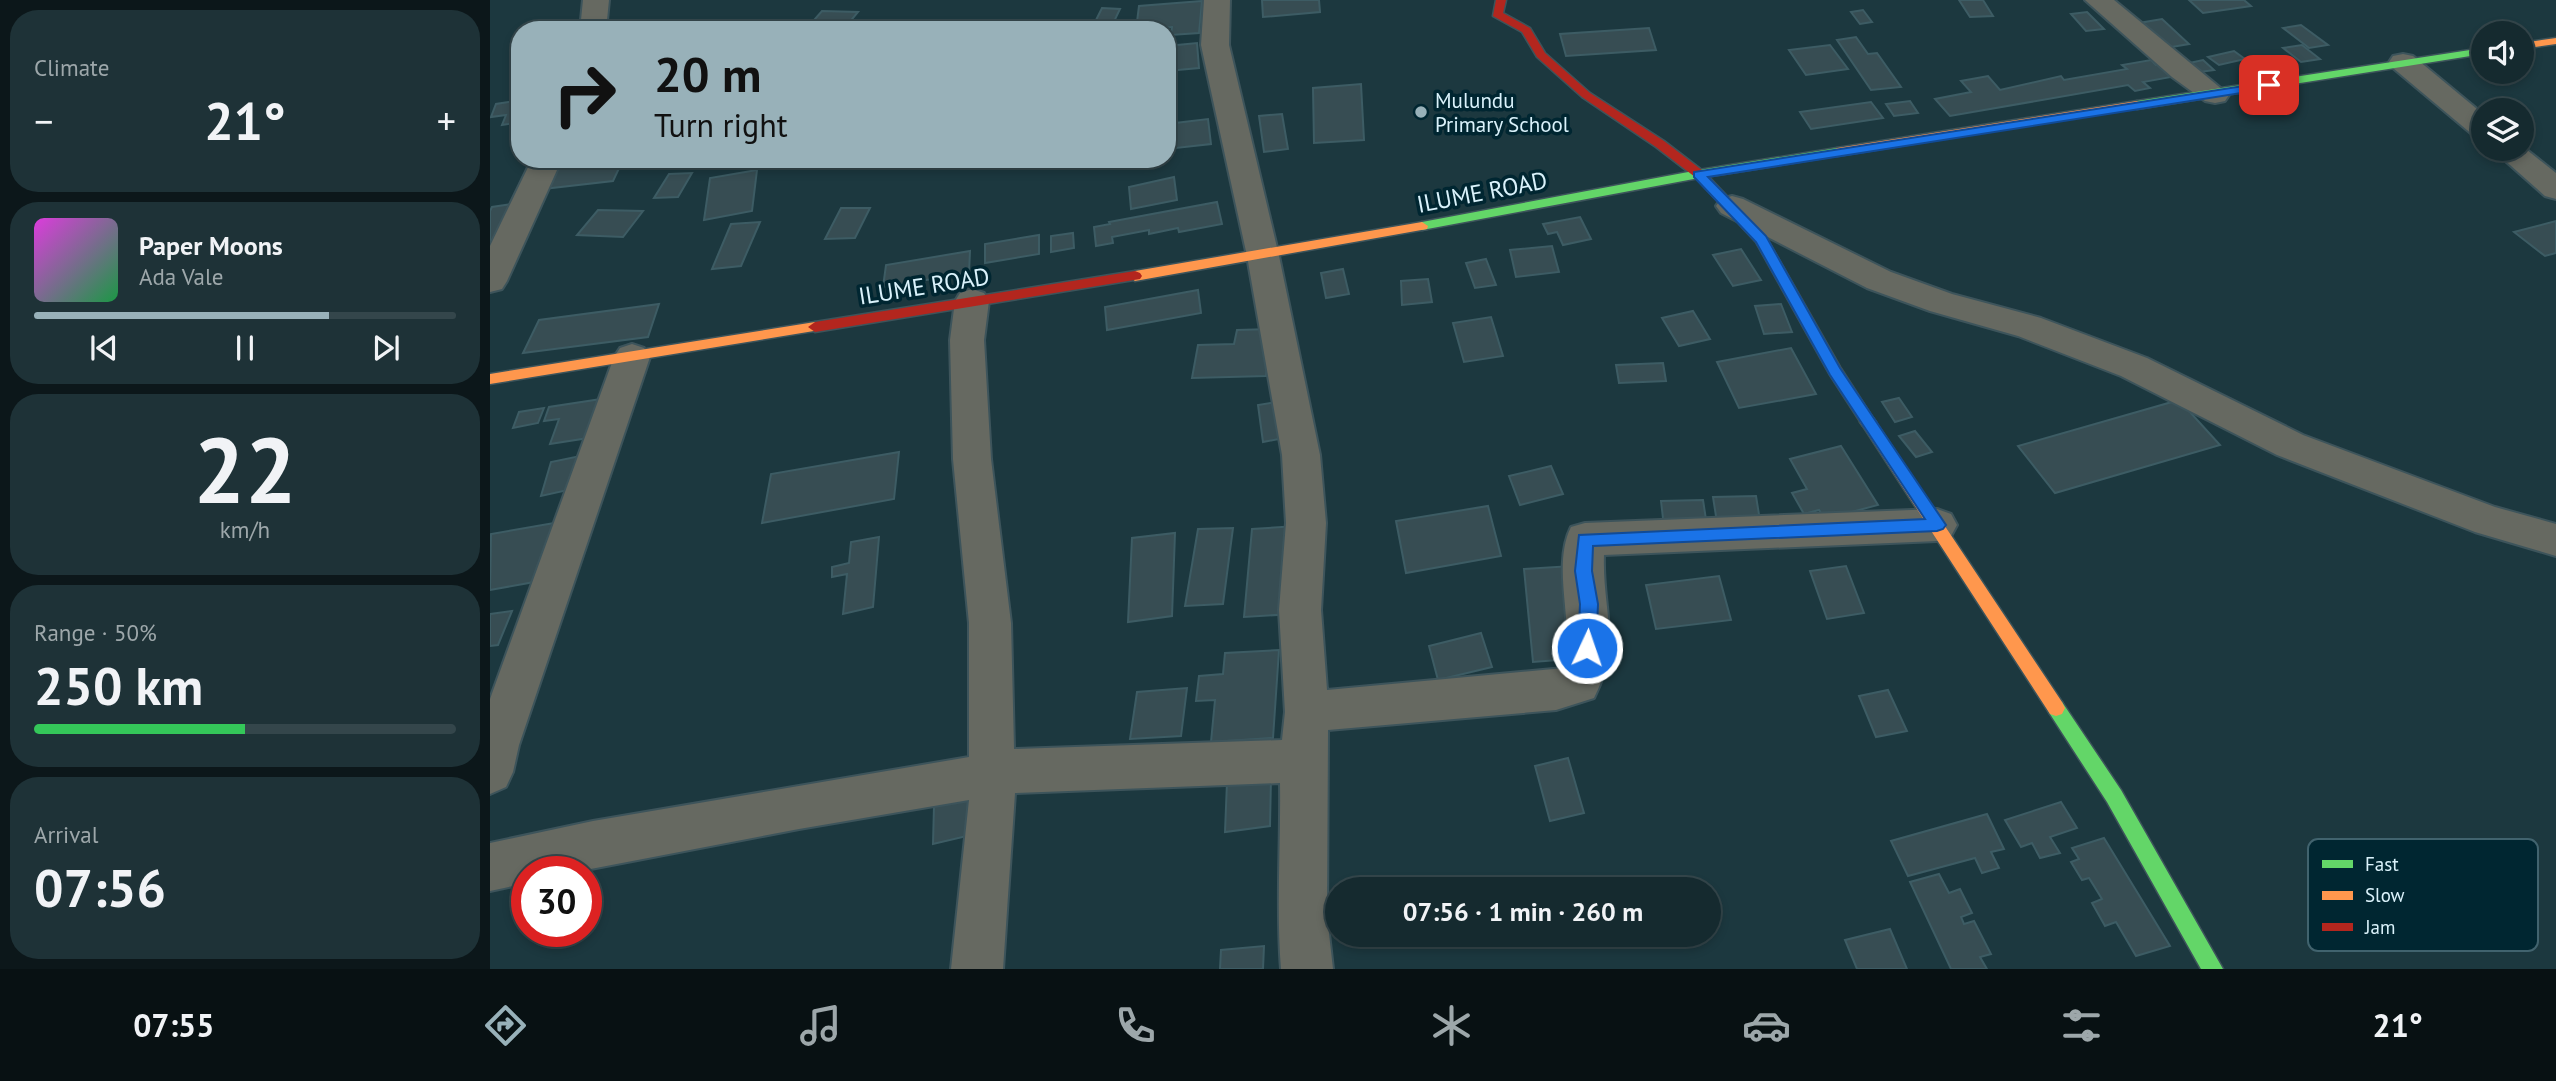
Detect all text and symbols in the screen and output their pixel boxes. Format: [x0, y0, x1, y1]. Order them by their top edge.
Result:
map controls [2471, 21, 2534, 161]
button: sound [2471, 21, 2534, 84]
text: 20 m [654, 42, 761, 106]
icon: right [539, 49, 630, 140]
text: Climate [34, 53, 109, 82]
pin [2239, 55, 2299, 115]
icon: arrive [2250, 66, 2288, 104]
text: 21° [204, 87, 286, 154]
place label: Mulundu Primary School [1435, 87, 1569, 138]
text: − [34, 96, 53, 145]
text: + [437, 96, 456, 145]
button: layers [2471, 98, 2534, 161]
text: Turn right [654, 104, 788, 146]
marker: Mulundu Primary School [1413, 104, 1429, 120]
street label: ILUME ROAD [1414, 164, 1550, 220]
text: Paper Moons [139, 229, 283, 262]
street label: ILUME ROAD [856, 260, 992, 312]
text: Ada Vale [139, 262, 223, 291]
icon: previous [85, 329, 123, 367]
icon: pause [226, 329, 264, 367]
icon: next [367, 329, 405, 367]
text: 22 [193, 410, 297, 528]
text: km/h [220, 515, 270, 544]
position arrow [1550, 611, 1624, 685]
text: Range · 50% [34, 618, 157, 647]
text: 250 km [34, 652, 203, 719]
text: Arrival [34, 820, 98, 849]
legend [2308, 839, 2538, 951]
text: Fast [2365, 852, 2399, 876]
text: 07:56 [34, 854, 166, 921]
speed limit sign: 30 [511, 856, 602, 947]
text: Slow [2365, 883, 2405, 907]
text: 07:56 · 1 min · 260 m [1403, 895, 1643, 928]
text: Jam [2364, 915, 2395, 939]
icon: directions [481, 1001, 530, 1050]
icon: music [796, 1001, 845, 1050]
icon: phone [1111, 1001, 1160, 1050]
icon: climate [1427, 1001, 1476, 1050]
icon: car [1742, 1001, 1791, 1050]
icon: filters [2057, 1001, 2106, 1050]
text: 07:55 [133, 1004, 214, 1046]
text: 21° [2373, 1004, 2423, 1046]

